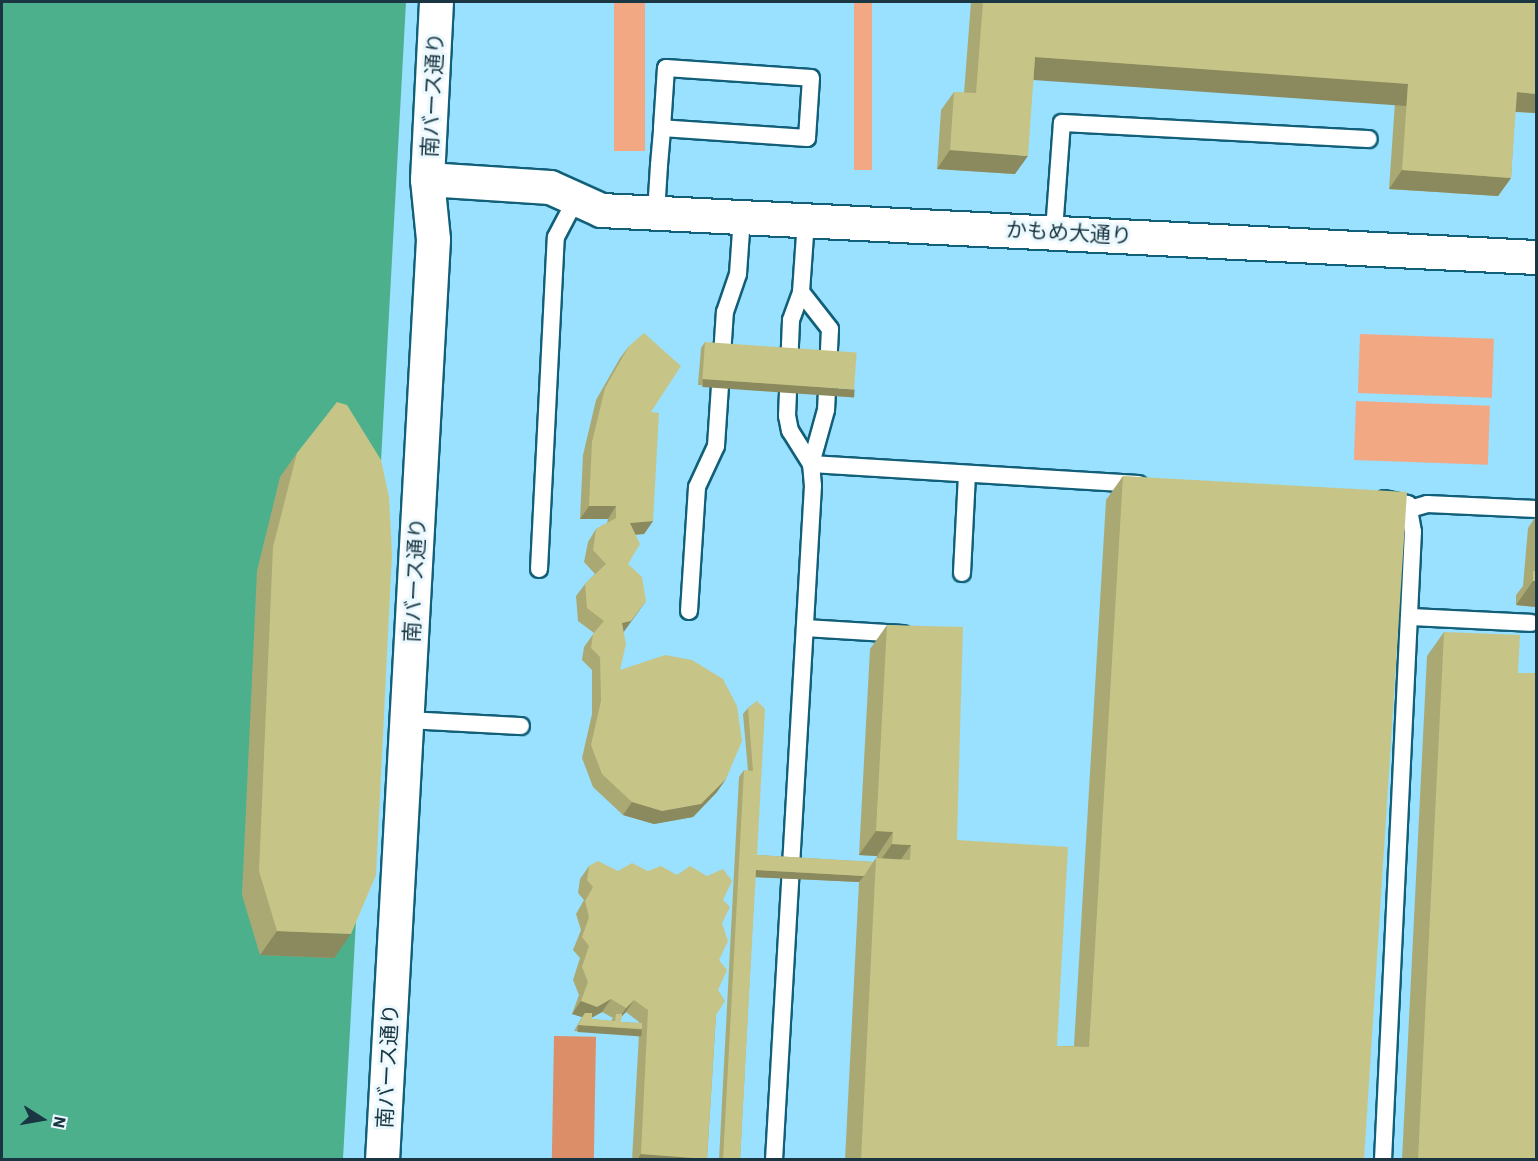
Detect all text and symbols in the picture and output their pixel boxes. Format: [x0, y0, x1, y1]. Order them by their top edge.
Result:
street label: 南バース通り [416, 31, 448, 159]
street label: かもめ大通り [1005, 216, 1133, 248]
street label: 南バース通り [398, 516, 430, 644]
street label: 南バース通り [371, 1002, 403, 1130]
north arrow [12, 1089, 72, 1149]
text: N [49, 1115, 71, 1130]

